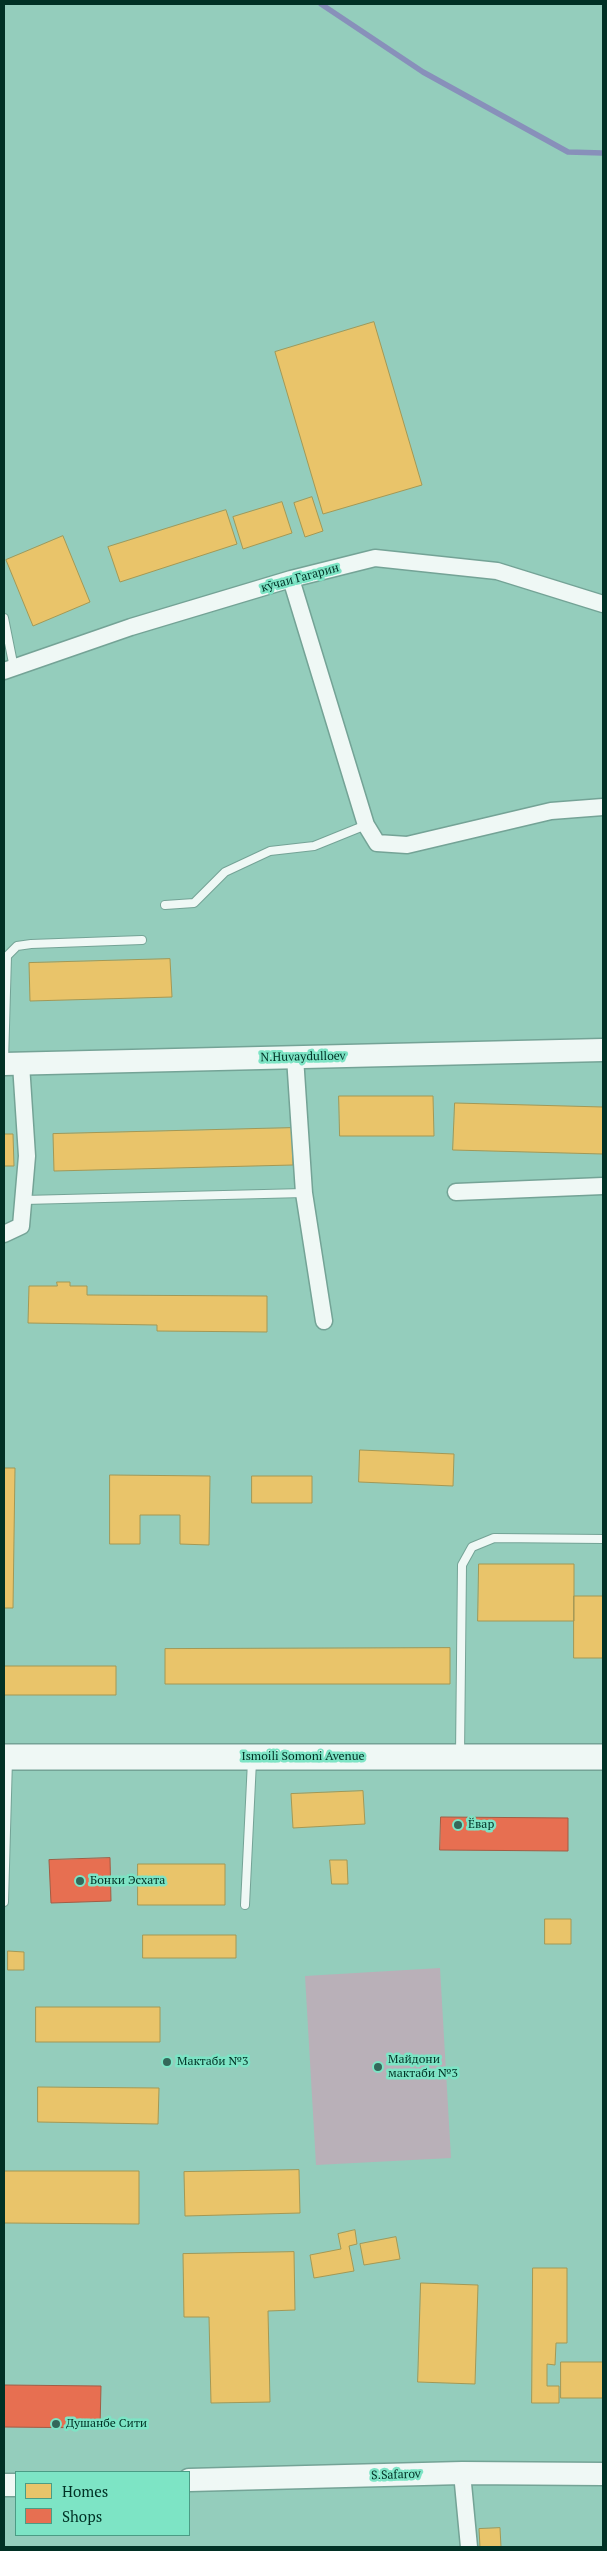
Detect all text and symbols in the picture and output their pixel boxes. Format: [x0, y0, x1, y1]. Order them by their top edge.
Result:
street label: кӯчаи Гагарин [259, 561, 341, 595]
street label: N.Huvaydulloev [260, 1049, 346, 1065]
street label: Ismoili Somoni Avenue [241, 1750, 365, 1764]
place label: Ёвар [468, 1818, 494, 1832]
marker: Ёвар [452, 1819, 464, 1831]
place label: Бонки Эсхата [90, 1874, 165, 1888]
marker: Бонки Эсхата [74, 1875, 86, 1887]
place label: Майдони мактаби №3 [388, 2053, 458, 2081]
place label: Мактаби №3 [177, 2055, 249, 2069]
marker: Мактаби №3 [161, 2056, 173, 2068]
marker: Майдони мактаби №3 [372, 2061, 384, 2073]
place label: Душанбе Сити [66, 2417, 147, 2431]
marker: Душанбе Сити [50, 2418, 62, 2430]
street label: S.Safarov [371, 2467, 421, 2483]
legend [15, 2471, 190, 2536]
text: Homes [62, 2481, 108, 2501]
text: Shops [62, 2506, 102, 2526]

